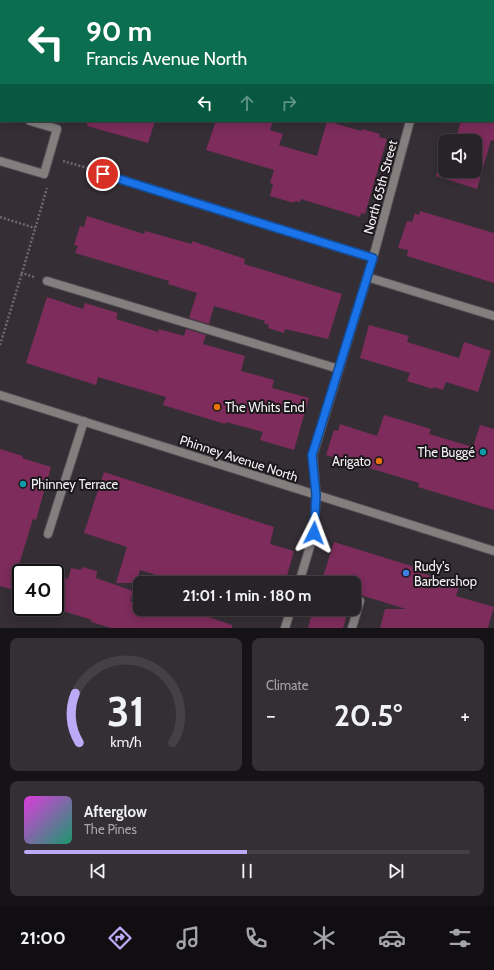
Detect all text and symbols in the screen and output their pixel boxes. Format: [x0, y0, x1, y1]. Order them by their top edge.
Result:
text: 90 m [86, 14, 152, 48]
icon: left [20, 16, 72, 68]
text: Francis Avenue North [86, 48, 247, 70]
icon: left [194, 92, 216, 114]
icon: ahead [236, 92, 258, 114]
icon: right [278, 92, 300, 114]
map controls [438, 134, 482, 178]
button: sound [438, 134, 482, 178]
street label: North 65th Street [360, 138, 400, 236]
pin [86, 157, 120, 191]
icon: arrive [92, 163, 114, 185]
place label: The Whits End [225, 399, 305, 415]
marker: The Whits End [212, 402, 222, 412]
street label: Phinney Avenue North [178, 431, 300, 485]
place label: The Buggé [417, 444, 475, 460]
marker: The Buggé [478, 447, 488, 457]
place label: Arigato [332, 453, 371, 469]
marker: Arigato [374, 456, 384, 466]
place label: Phinney Terrace [31, 476, 119, 492]
marker: Phinney Terrace [18, 479, 28, 489]
position arrow [293, 512, 335, 554]
place label: Rudy's Barbershop [414, 558, 477, 589]
speed limit sign: 40 [12, 564, 64, 616]
marker: Rudy's Barbershop [401, 568, 411, 578]
text: 21:01 · 1 min · 180 m [183, 587, 311, 605]
text: Climate [266, 677, 308, 693]
text: 31 [107, 685, 145, 735]
text: 20.5° [334, 697, 402, 734]
text: − [266, 702, 276, 729]
text: + [460, 702, 470, 729]
text: km/h [110, 732, 142, 750]
text: Afterglow [84, 803, 147, 821]
text: The Pines [84, 821, 137, 837]
icon: previous [87, 860, 109, 882]
icon: pause [236, 860, 258, 882]
icon: next [385, 860, 407, 882]
icon: directions [106, 924, 134, 952]
icon: music [174, 924, 202, 952]
icon: phone [242, 924, 270, 952]
icon: climate [310, 924, 338, 952]
icon: car [378, 924, 406, 952]
icon: filters [446, 924, 474, 952]
text: 21:00 [20, 927, 66, 949]

